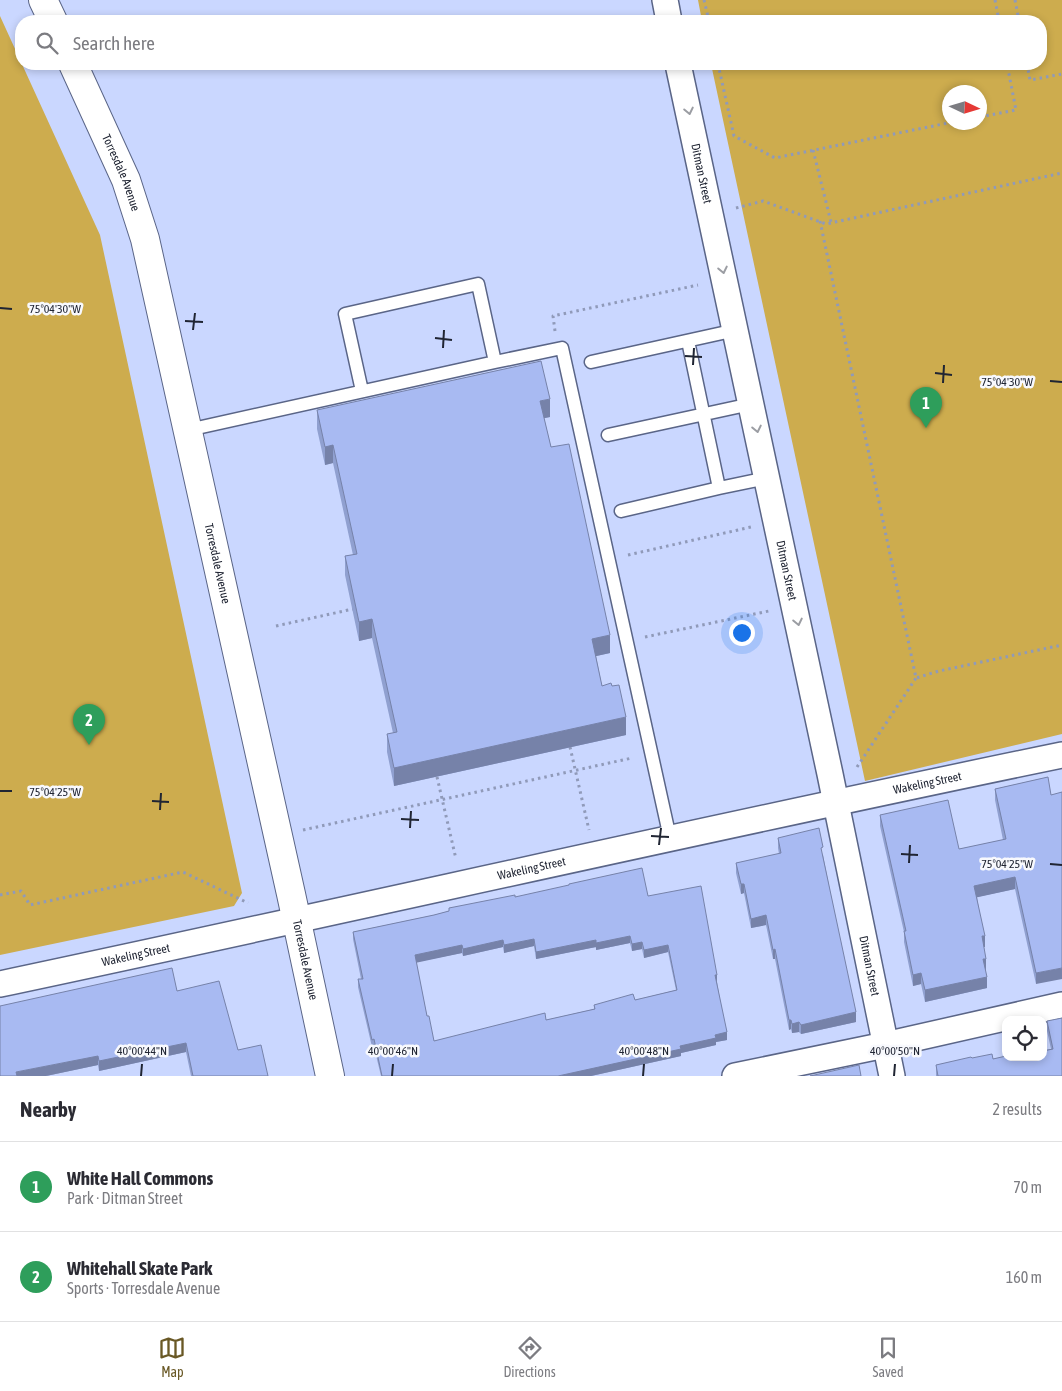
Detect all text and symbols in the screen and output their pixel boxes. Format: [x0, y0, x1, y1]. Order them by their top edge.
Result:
search box [15, 15, 1047, 70]
icon: search [33, 29, 61, 57]
text: Search here [73, 32, 155, 54]
north arrow [942, 85, 987, 130]
one-way arrow [683, 107, 694, 116]
street label: Torresdale Avenue [99, 132, 143, 213]
street label: Ditman Street [688, 142, 715, 205]
one-way arrow [717, 266, 728, 275]
text: 75°04'30"W [29, 302, 81, 316]
text: 75°04'30"W [981, 375, 1033, 389]
pin: 1 [910, 387, 942, 428]
one-way arrow [751, 425, 761, 434]
street label: Torresdale Avenue [202, 522, 233, 605]
street label: Ditman Street [773, 539, 800, 602]
one-way arrow [792, 618, 802, 627]
your location [729, 620, 755, 646]
pin: 2 [73, 704, 105, 745]
street label: Wakeling Street [892, 769, 963, 797]
text: 75°04'25"W [29, 785, 81, 799]
street label: Wakeling Street [496, 854, 568, 883]
text: 75°04'25"W [981, 857, 1033, 871]
street label: Torresdale Avenue [290, 918, 321, 1001]
street label: Ditman Street [856, 935, 883, 998]
street label: Wakeling Street [101, 941, 172, 969]
map controls [1002, 1016, 1047, 1061]
button: locate [1002, 1016, 1047, 1061]
text: 40°00'44"N [117, 1044, 167, 1058]
text: 40°00'46"N [368, 1044, 418, 1058]
text: 40°00'48"N [619, 1044, 669, 1058]
text: 40°00'50"N [870, 1044, 920, 1058]
text: Nearby [20, 1097, 76, 1121]
text: 2 results [992, 1100, 1042, 1118]
text: White Hall Commons [67, 1167, 213, 1189]
text: 1 [32, 1178, 40, 1196]
text: 70 m [1013, 1178, 1042, 1196]
text: Park · Ditman Street [67, 1189, 183, 1207]
text: Whitehall Skate Park [67, 1257, 212, 1279]
text: 2 [32, 1268, 40, 1286]
text: 160 m [1006, 1268, 1042, 1286]
text: Sports · Torresdale Avenue [67, 1279, 220, 1297]
tab: Map [158, 1334, 186, 1380]
tab: Directions [503, 1334, 556, 1380]
tab: Saved [873, 1334, 904, 1380]

